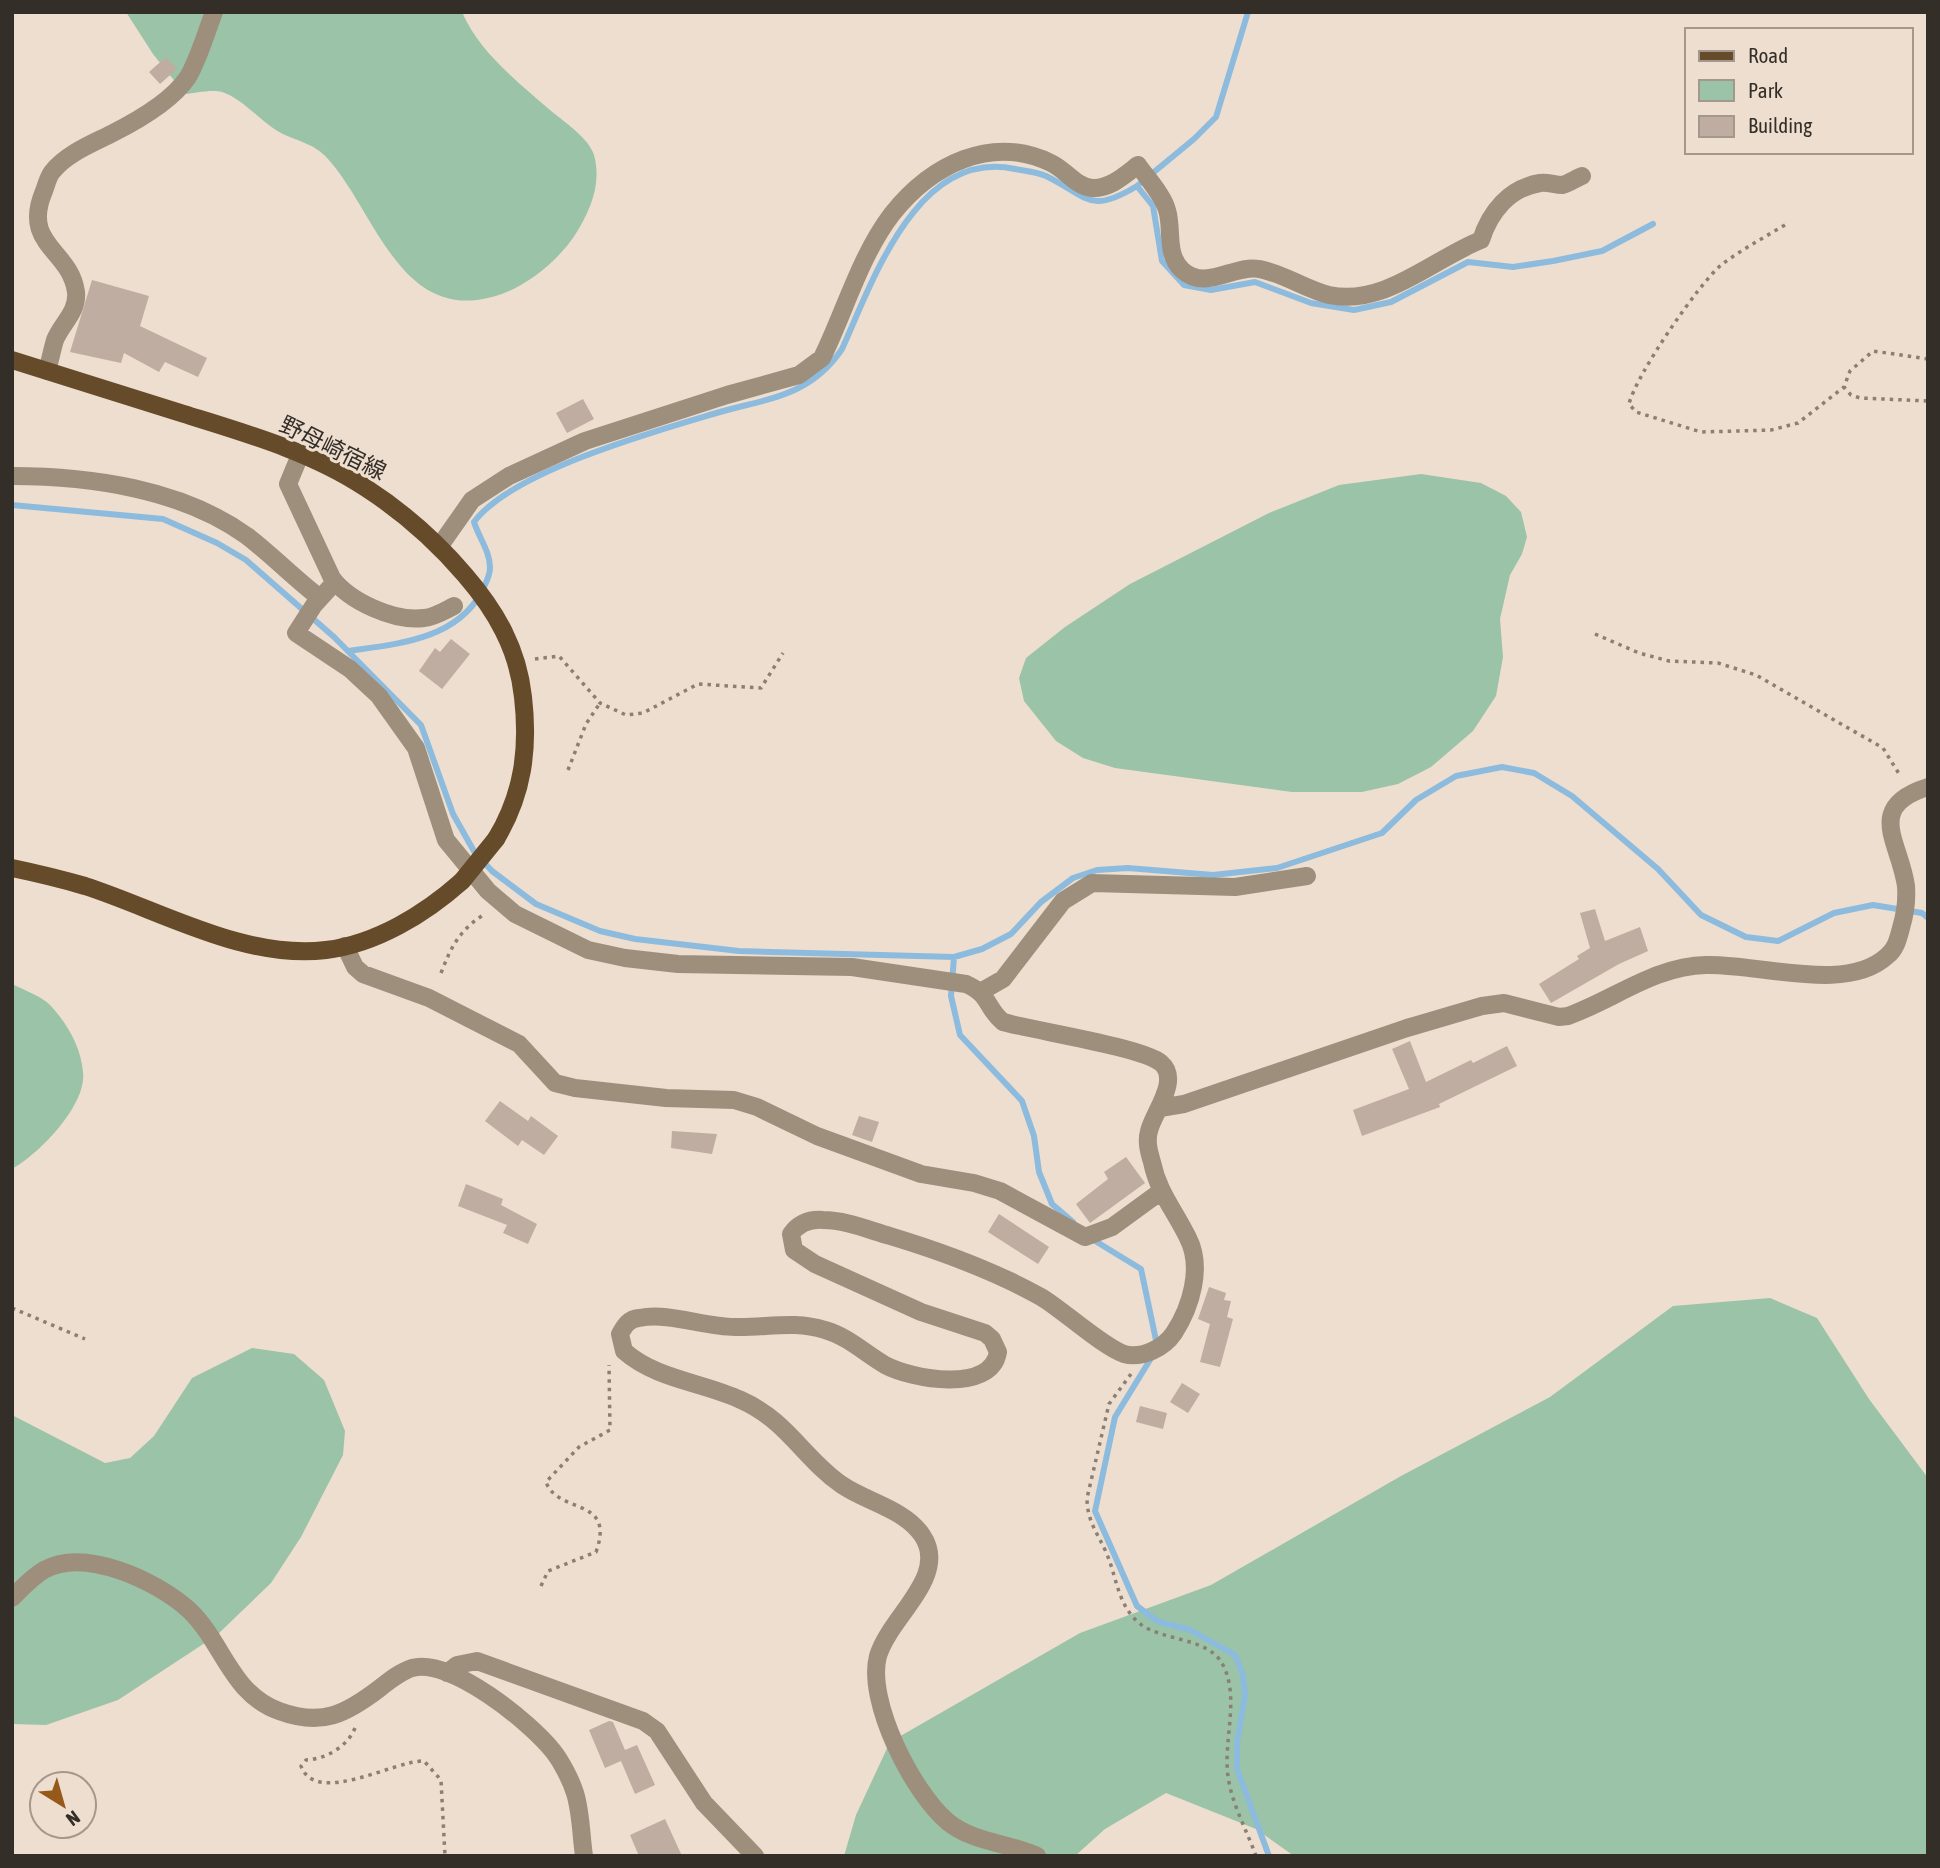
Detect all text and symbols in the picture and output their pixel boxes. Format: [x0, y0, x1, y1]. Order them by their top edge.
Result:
legend [1685, 28, 1912, 154]
text: Road [1748, 43, 1788, 67]
text: Park [1748, 78, 1783, 102]
text: Building [1748, 113, 1812, 137]
street label: 野母崎宿線 [276, 411, 390, 485]
north arrow [28, 1770, 98, 1840]
text: N [62, 1806, 84, 1831]

